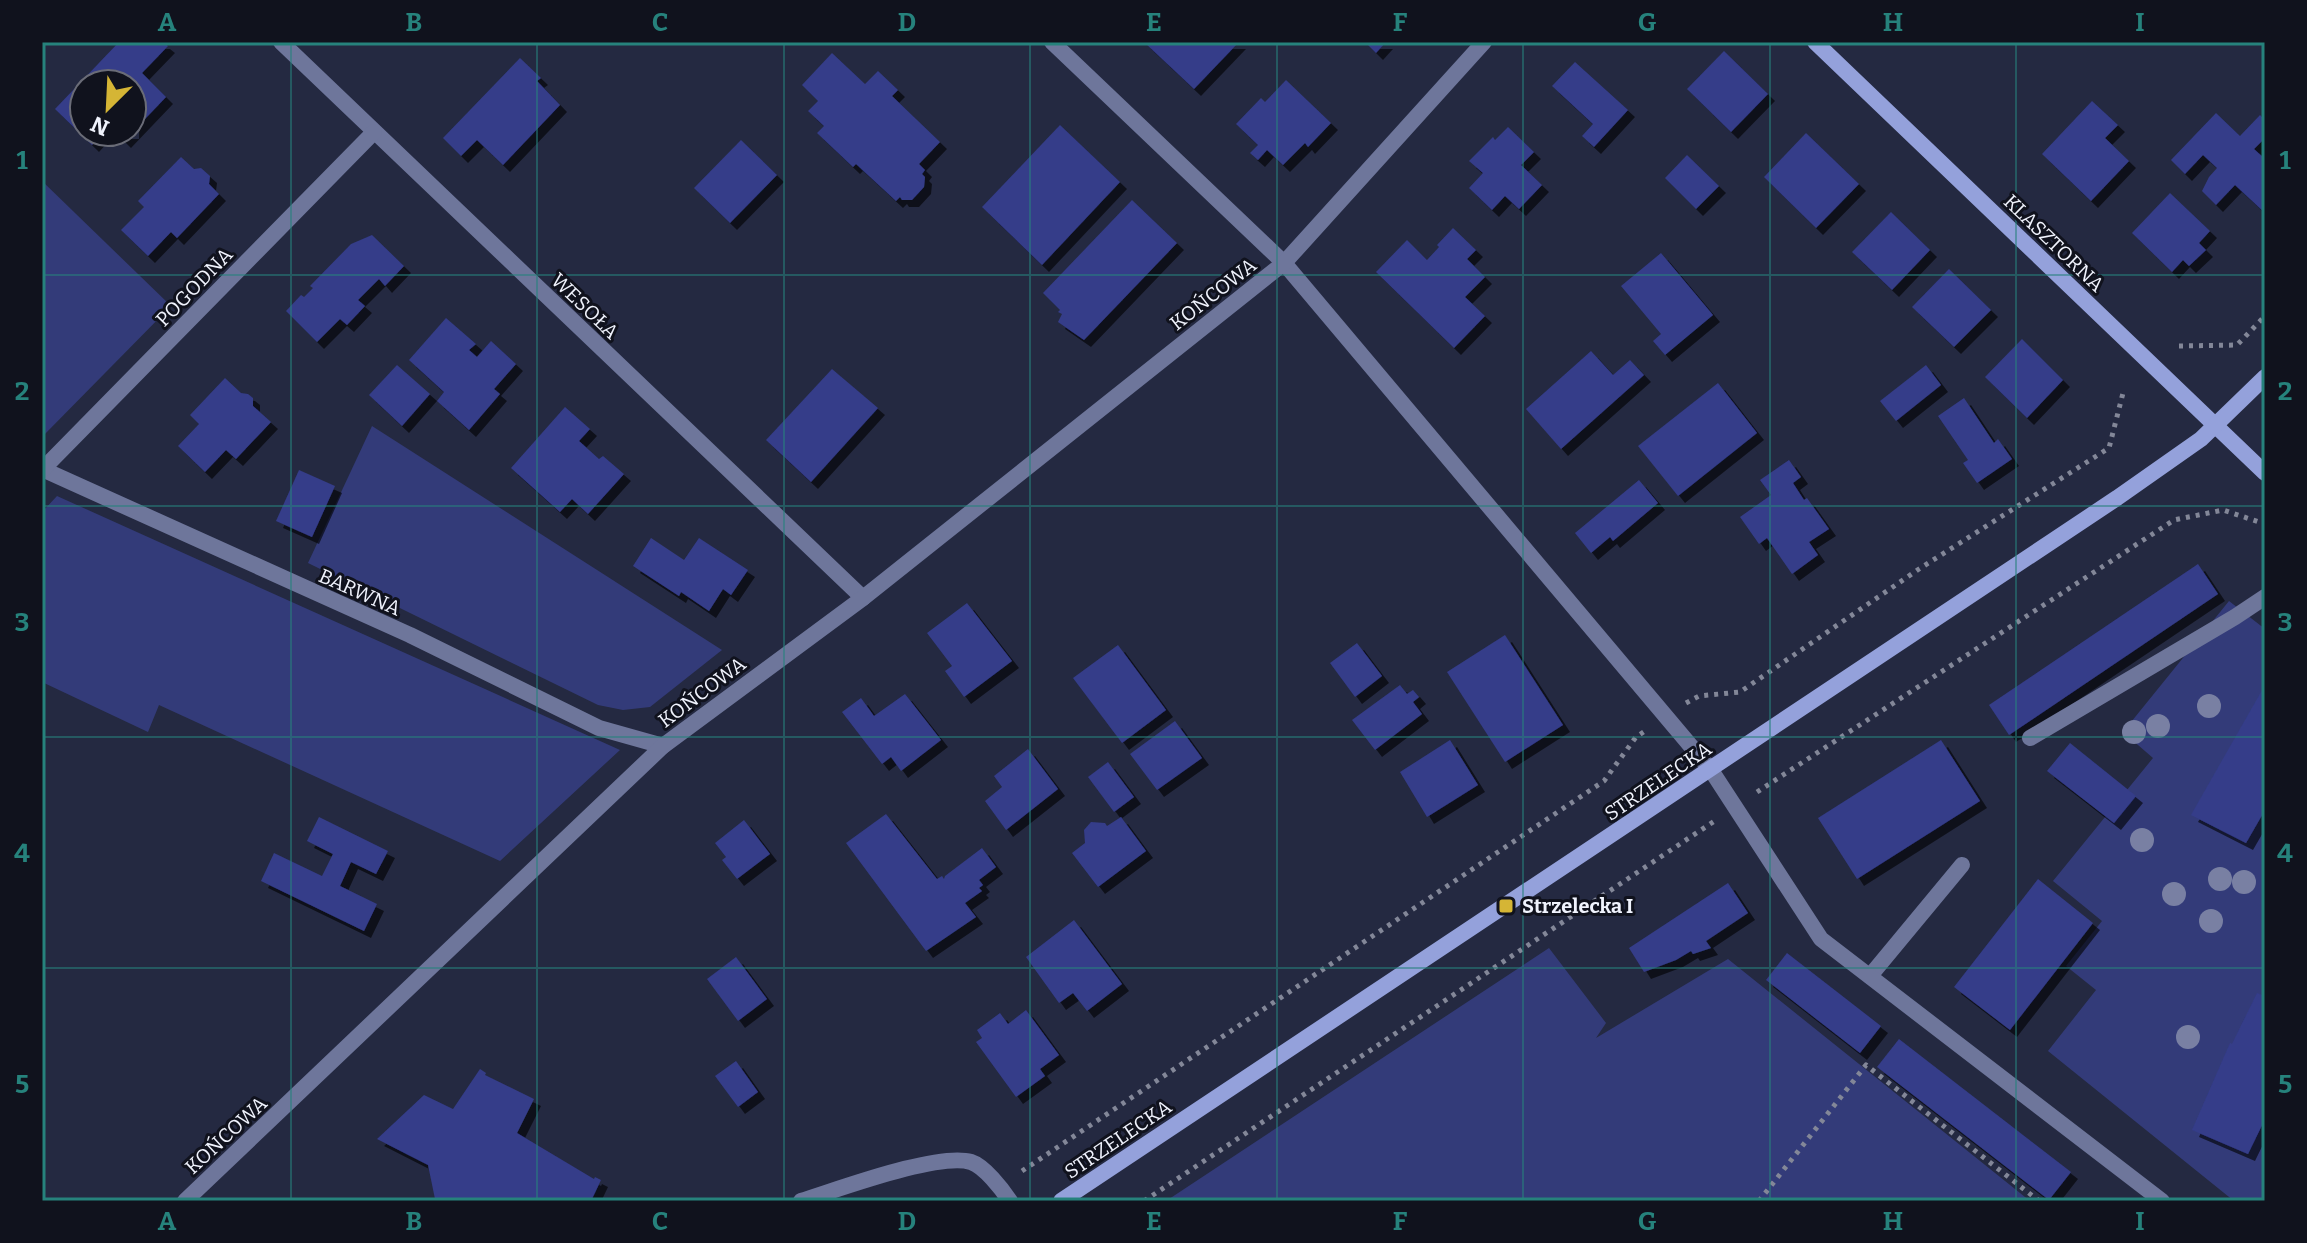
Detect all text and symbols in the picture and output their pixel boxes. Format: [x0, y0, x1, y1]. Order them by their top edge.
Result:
text: A [158, 7, 177, 38]
text: B [406, 7, 422, 38]
text: C [652, 7, 668, 38]
text: D [898, 7, 916, 38]
text: E [1146, 7, 1162, 38]
text: F [1393, 7, 1408, 38]
text: G [1638, 7, 1657, 38]
text: H [1883, 7, 1903, 38]
text: I [2135, 7, 2145, 38]
north arrow [68, 68, 148, 148]
text: N [87, 110, 113, 142]
text: 1 [16, 145, 28, 176]
text: 1 [2279, 145, 2291, 176]
street label: KLASZTORNA [1999, 189, 2110, 297]
street label: POGODNA [151, 242, 238, 331]
street label: KOŃCOWA [1165, 252, 1262, 335]
street label: WESOŁA [546, 268, 624, 345]
text: 2 [15, 376, 29, 407]
text: 2 [2278, 376, 2292, 407]
street label: BARWNA [315, 563, 405, 621]
text: 3 [15, 607, 29, 638]
text: 3 [2278, 607, 2292, 638]
street label: KOŃCOWA [654, 651, 751, 733]
street label: STRZELECKA [1600, 736, 1717, 826]
text: 4 [14, 838, 30, 869]
text: 4 [2277, 838, 2293, 869]
place label: Strzelecka I [1522, 894, 1633, 918]
marker: Strzelecka I [1497, 897, 1515, 915]
text: 5 [15, 1069, 29, 1100]
text: 5 [2278, 1069, 2292, 1100]
street label: KOŃCOWA [180, 1091, 272, 1179]
street label: STRZELECKA [1060, 1094, 1177, 1184]
text: A [158, 1206, 177, 1237]
text: B [406, 1206, 422, 1237]
text: C [652, 1206, 668, 1237]
text: D [898, 1206, 916, 1237]
text: E [1146, 1206, 1162, 1237]
text: F [1393, 1206, 1408, 1237]
text: G [1638, 1206, 1657, 1237]
text: H [1883, 1206, 1903, 1237]
text: I [2135, 1206, 2145, 1237]

